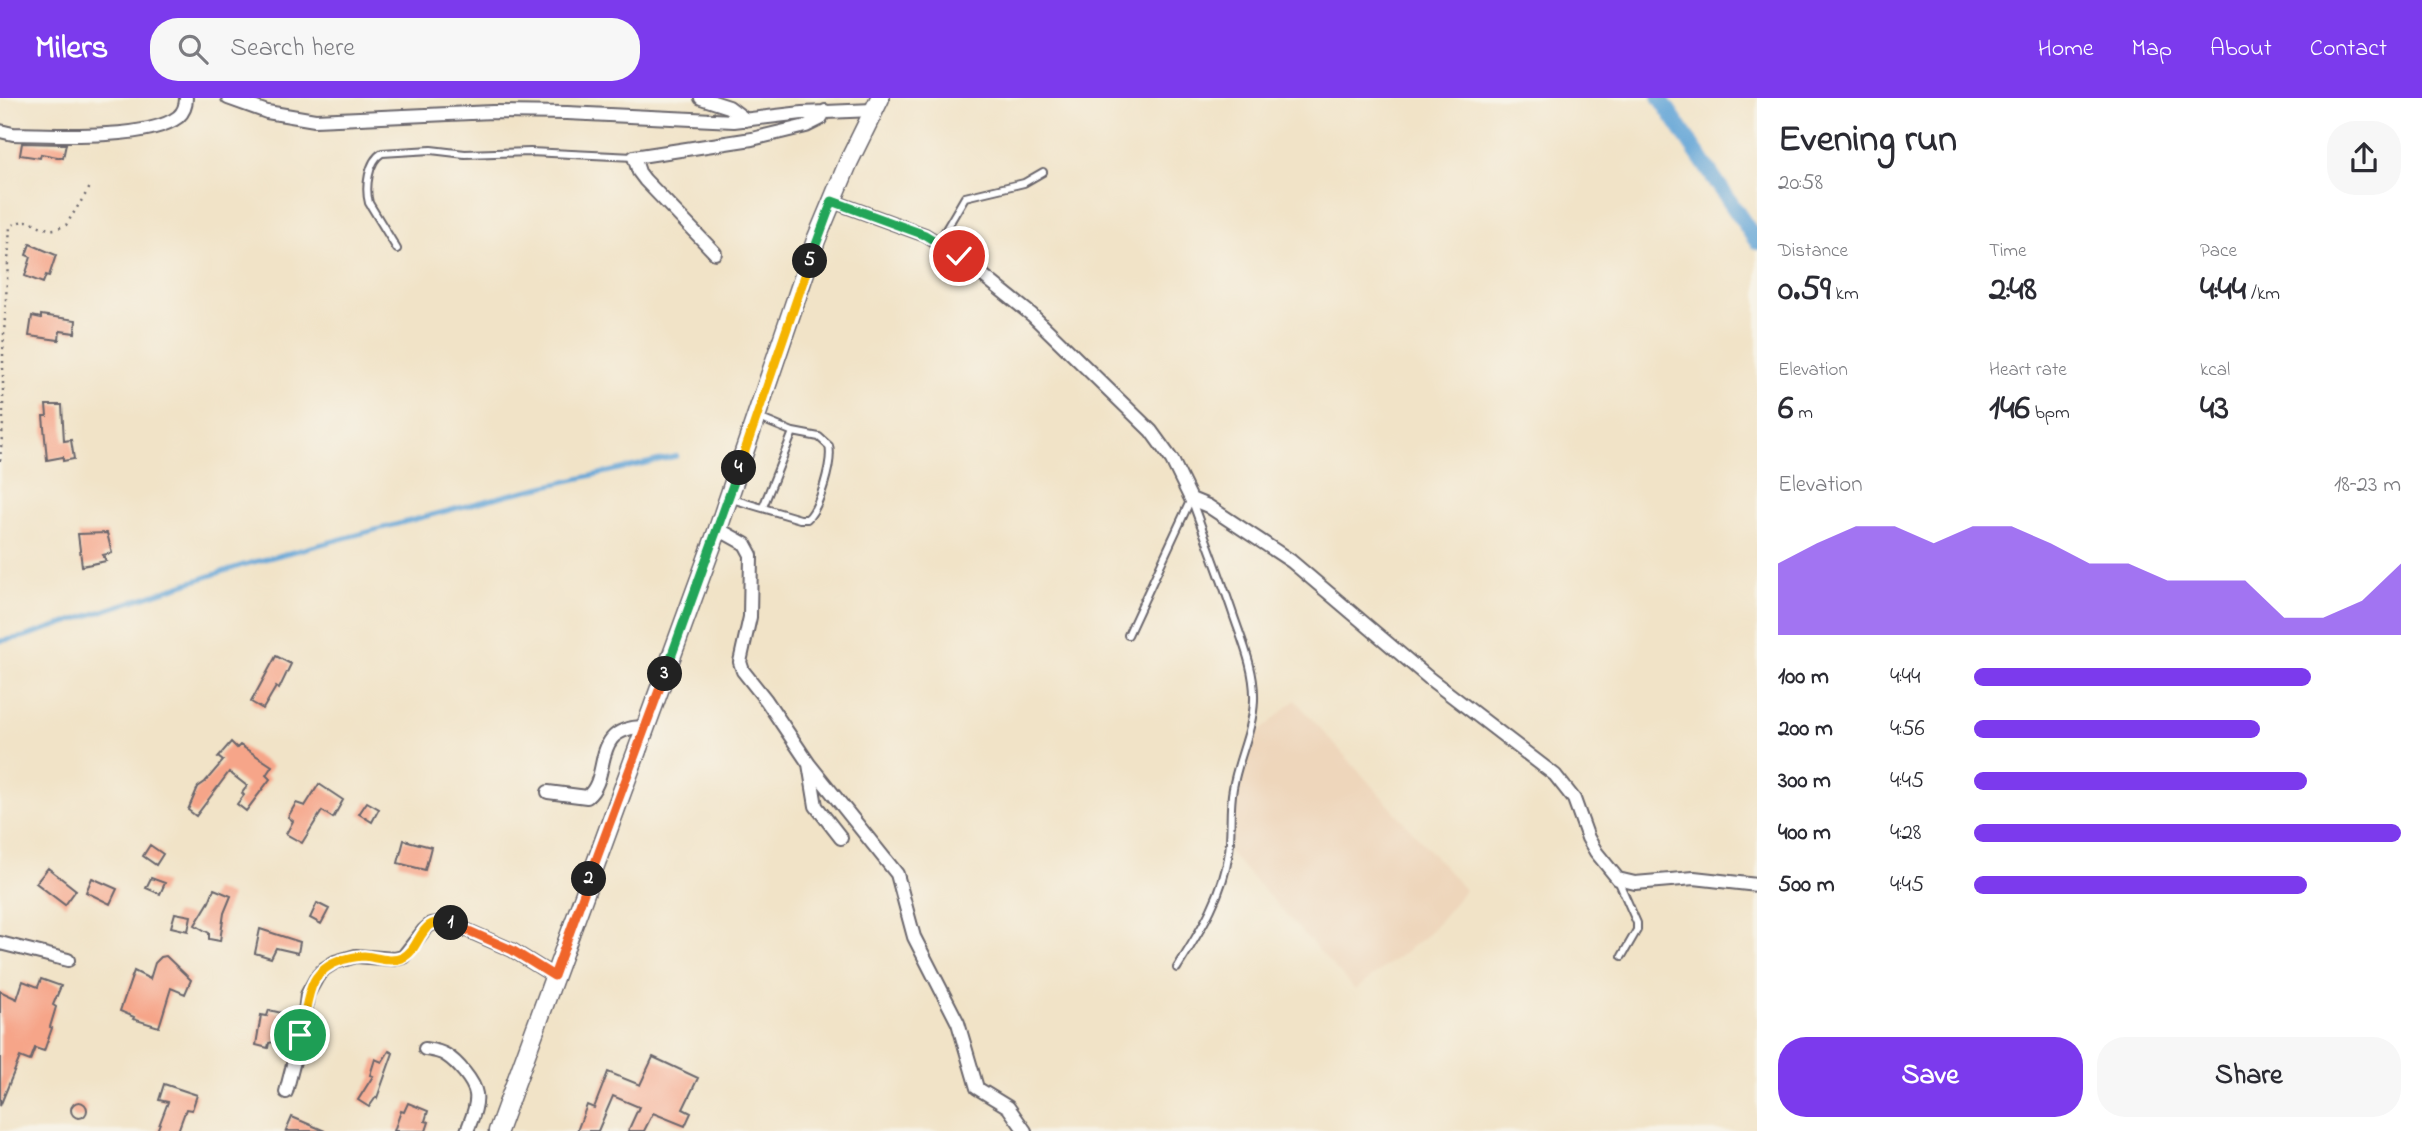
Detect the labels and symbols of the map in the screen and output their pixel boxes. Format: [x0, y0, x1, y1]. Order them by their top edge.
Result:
pin [929, 226, 989, 286]
pin: 5 [792, 244, 828, 278]
pin: 4 [722, 450, 756, 486]
pin: 3 [648, 656, 682, 692]
pin: 2 [572, 862, 606, 896]
pin: 1 [434, 906, 468, 940]
pin [270, 1005, 330, 1065]

